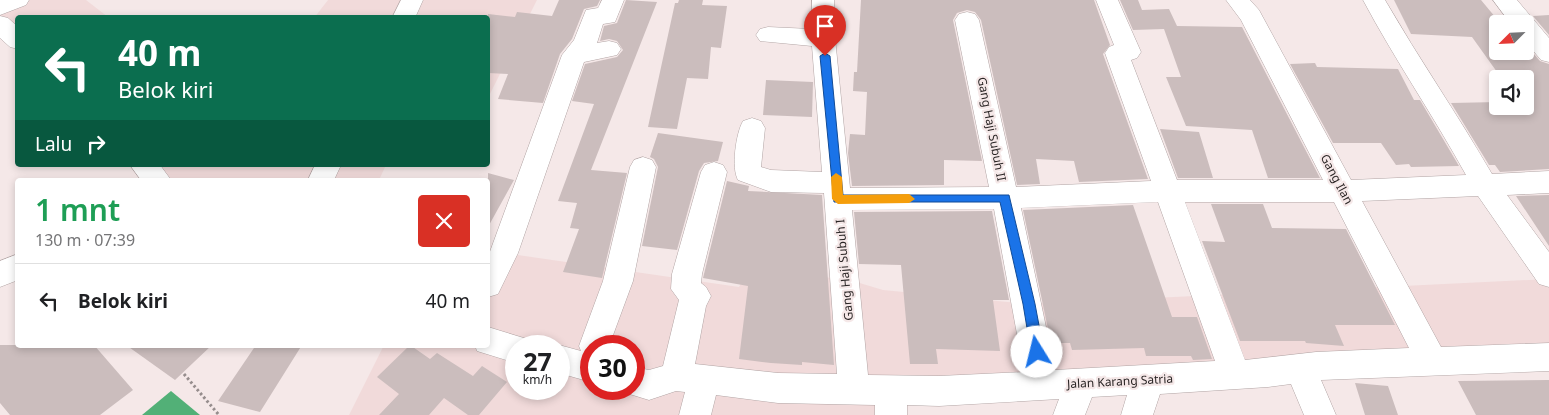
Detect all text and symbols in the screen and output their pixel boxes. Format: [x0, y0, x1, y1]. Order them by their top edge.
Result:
pin [804, 5, 846, 56]
icon: arrive [811, 12, 839, 40]
north arrow [1489, 15, 1534, 60]
map controls [1489, 15, 1534, 115]
text: 40 m [118, 29, 201, 76]
icon: left [35, 35, 100, 100]
button: sound [1489, 70, 1534, 115]
text: Belok kiri [118, 74, 213, 104]
street label: Gang Haji Subuh II [974, 75, 1010, 183]
icon: right [82, 130, 110, 158]
text: Lalu [35, 131, 72, 157]
street label: Gang Ilan [1317, 151, 1357, 207]
text: 1 mnt [35, 189, 120, 230]
button: close [418, 195, 470, 247]
street label: Gang Haji Subuh I [831, 219, 857, 321]
text: 130 m · 07:39 [35, 229, 135, 251]
icon: left [35, 287, 63, 315]
text: Belok kiri [78, 288, 168, 314]
text: 40 m [426, 288, 470, 314]
position arrow [1010, 325, 1062, 377]
speed limit sign: 30 [580, 335, 645, 400]
text: 27 [523, 344, 552, 378]
street label: Jalan Karang Satria [1065, 370, 1174, 392]
text: km/h [523, 371, 552, 388]

